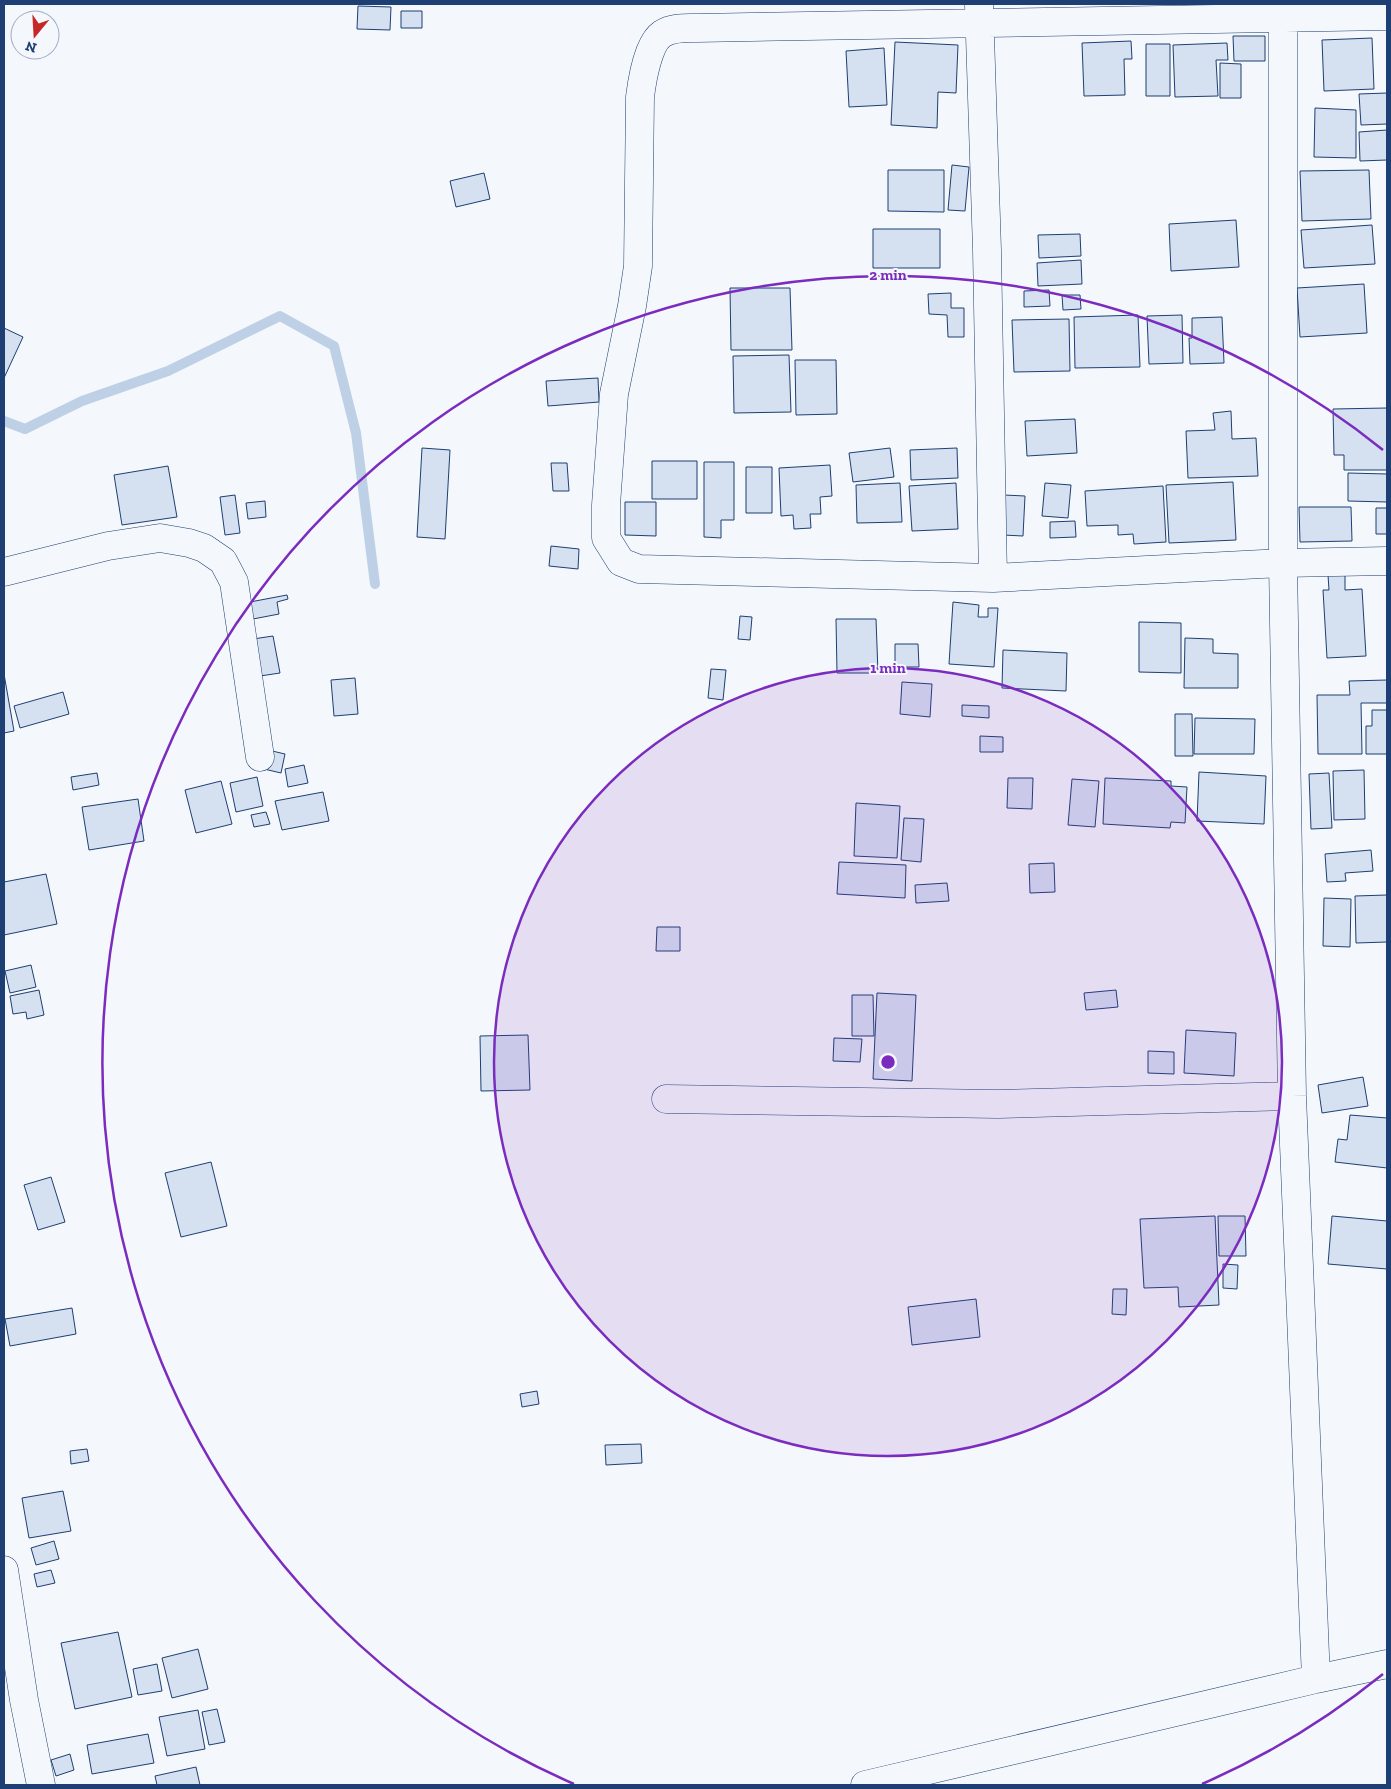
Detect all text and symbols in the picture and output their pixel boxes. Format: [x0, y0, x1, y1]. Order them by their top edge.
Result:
north arrow [10, 10, 60, 60]
text: N [23, 37, 39, 57]
text: 2 min [869, 266, 907, 284]
text: 1 min [870, 659, 906, 677]
centre of rings [879, 1053, 897, 1071]

